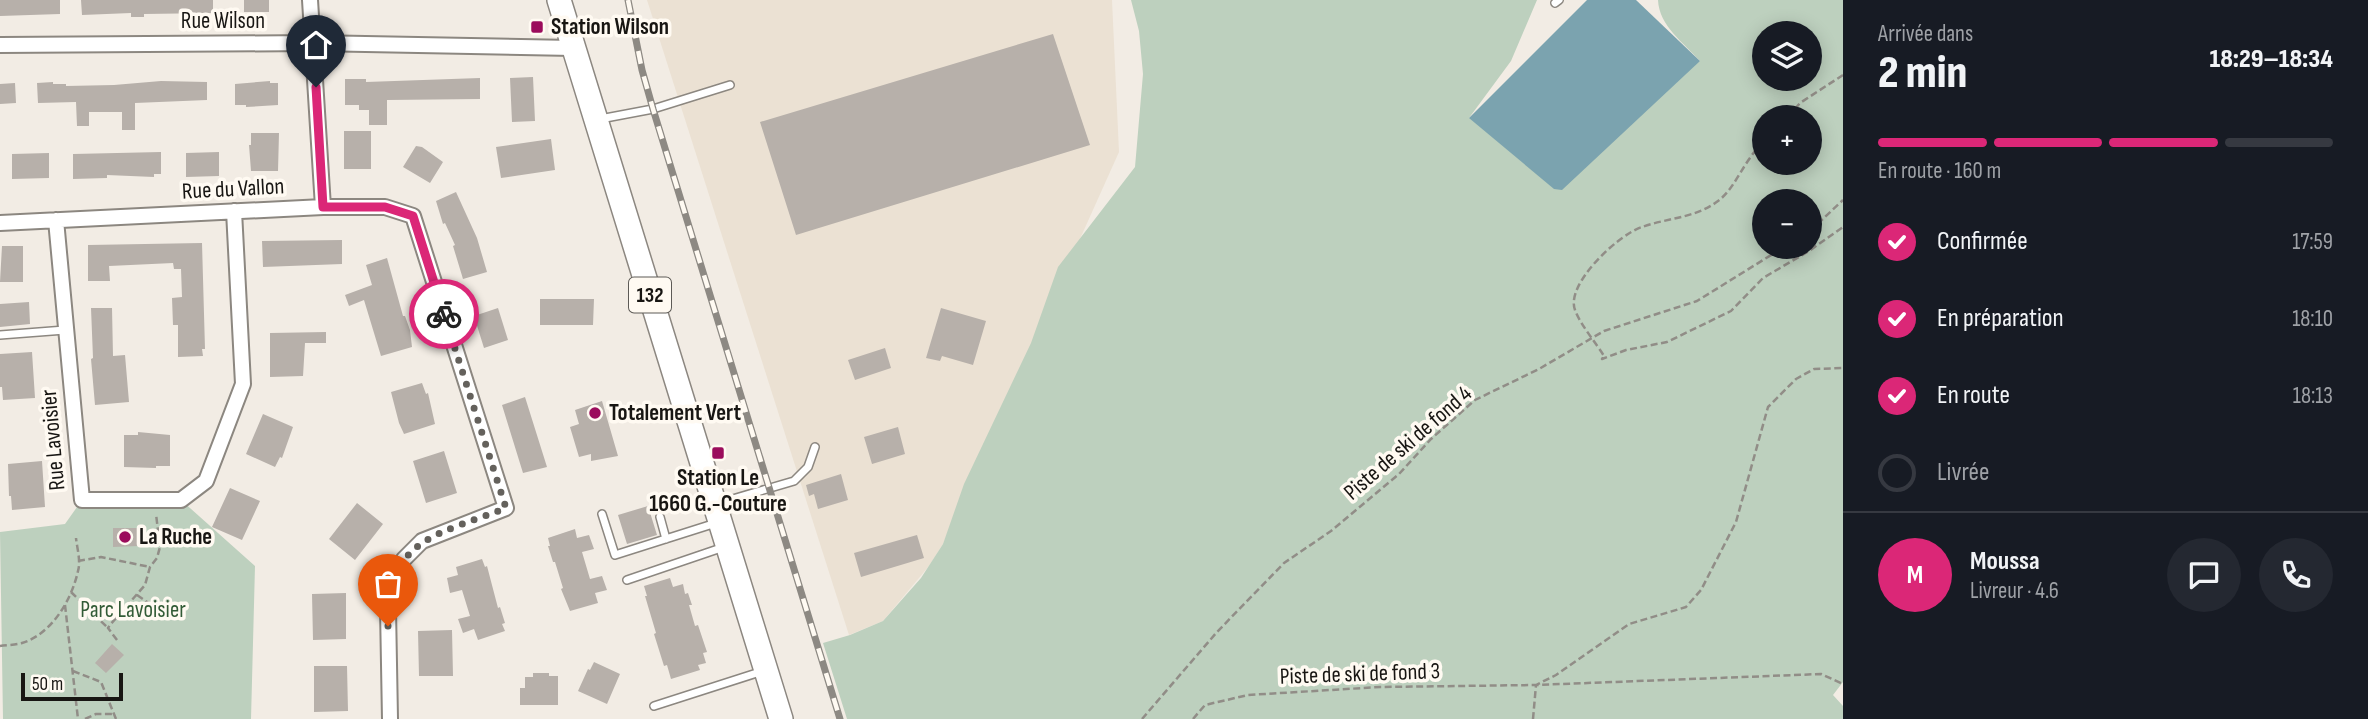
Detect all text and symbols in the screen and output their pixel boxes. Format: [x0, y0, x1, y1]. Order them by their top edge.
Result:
street label: Rue Wilson [181, 7, 265, 35]
place label: Station Wilson [551, 13, 669, 41]
pin [286, 15, 346, 87]
marker: Station Wilson [529, 19, 545, 35]
text: Arrivée dans [1878, 20, 1973, 48]
map controls [1752, 21, 1822, 259]
button: layers [1752, 21, 1822, 91]
icon: home [297, 26, 335, 64]
text: 18:29–18:34 [2209, 44, 2333, 75]
text: 2 min [1878, 46, 1967, 101]
button: + [1752, 105, 1822, 175]
text: En route · 160 m [1878, 157, 2001, 185]
street label: Rue du Vallon [181, 172, 285, 206]
button: − [1752, 189, 1822, 259]
icon: check [1878, 223, 1916, 261]
text: Confirmée [1937, 226, 2028, 257]
text: 17:59 [2292, 228, 2333, 256]
road number: 132 [629, 278, 671, 312]
courier [409, 279, 479, 349]
icon: bike [425, 295, 463, 333]
icon: check [1878, 300, 1916, 338]
text: En préparation [1937, 303, 2064, 334]
text: 18:10 [2292, 305, 2333, 333]
icon: check [1878, 377, 1916, 415]
street label: Piste de ski de fond 4 [1338, 380, 1478, 506]
text: En route [1937, 380, 2010, 411]
text: 18:13 [2293, 382, 2333, 410]
street label: Rue Lavoisier [35, 388, 71, 492]
place label: Totalement Vert [609, 399, 741, 427]
marker: Totalement Vert [587, 405, 603, 421]
marker: Station Le 1660 G.-Couture [710, 445, 726, 461]
text: Livrée [1937, 457, 1989, 488]
place label: Station Le 1660 G.-Couture [649, 464, 787, 518]
place label: La Ruche [139, 523, 212, 551]
marker: La Ruche [117, 529, 133, 545]
button: chat [2167, 538, 2241, 612]
button: phone [2259, 538, 2333, 612]
text: Moussa [1970, 546, 2040, 577]
pin [358, 554, 418, 626]
text: M [1907, 560, 1923, 591]
icon: bag [369, 565, 407, 603]
text: Livreur · 4.6 [1970, 577, 2059, 605]
park label: Parc Lavoisier [80, 596, 186, 624]
street label: Piste de ski de fond 3 [1279, 657, 1441, 691]
scale bar [21, 670, 122, 702]
text: 50 m [32, 673, 63, 696]

